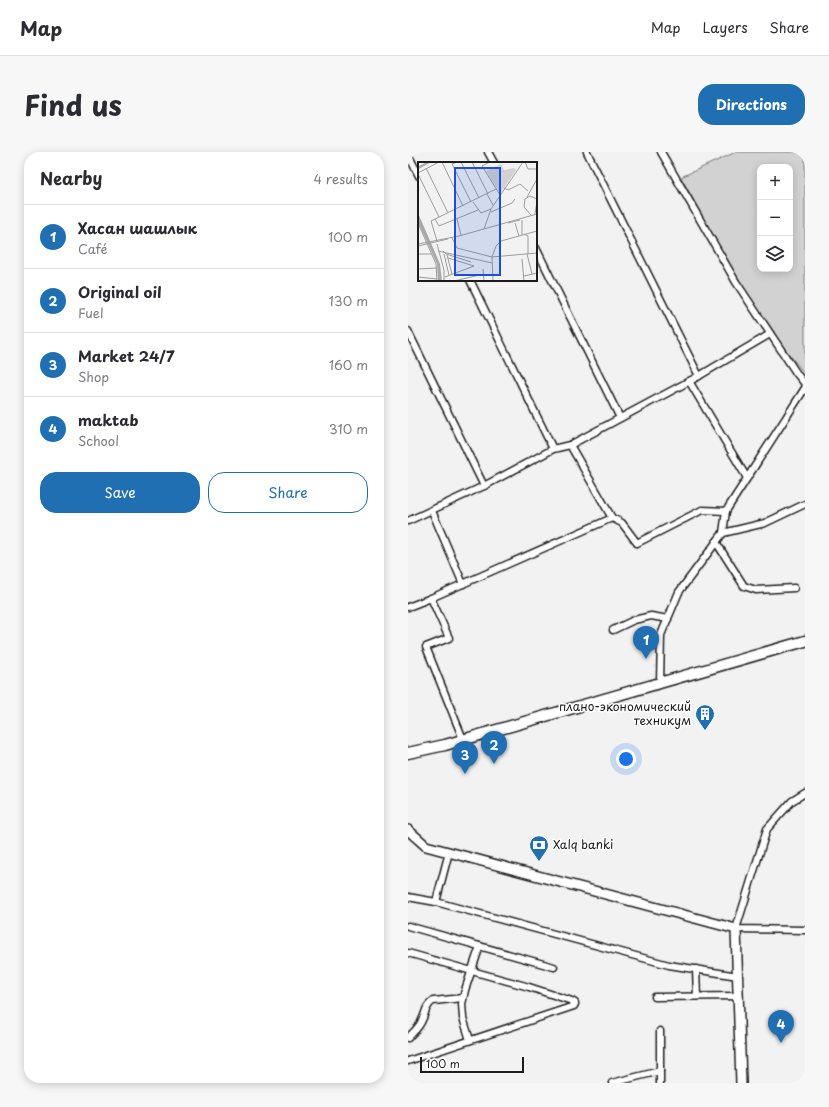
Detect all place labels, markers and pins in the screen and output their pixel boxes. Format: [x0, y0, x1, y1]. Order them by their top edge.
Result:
pin: 1 [633, 626, 659, 659]
place label: плано-экономический техникум [559, 697, 691, 729]
building icon: плано-экономический техникум [694, 703, 716, 731]
pin: 2 [481, 731, 507, 764]
pin: 3 [452, 741, 478, 774]
bank icon: Xalq banki [528, 834, 550, 862]
place label: Xalq banki [553, 835, 613, 853]
pin: 4 [768, 1010, 794, 1043]

